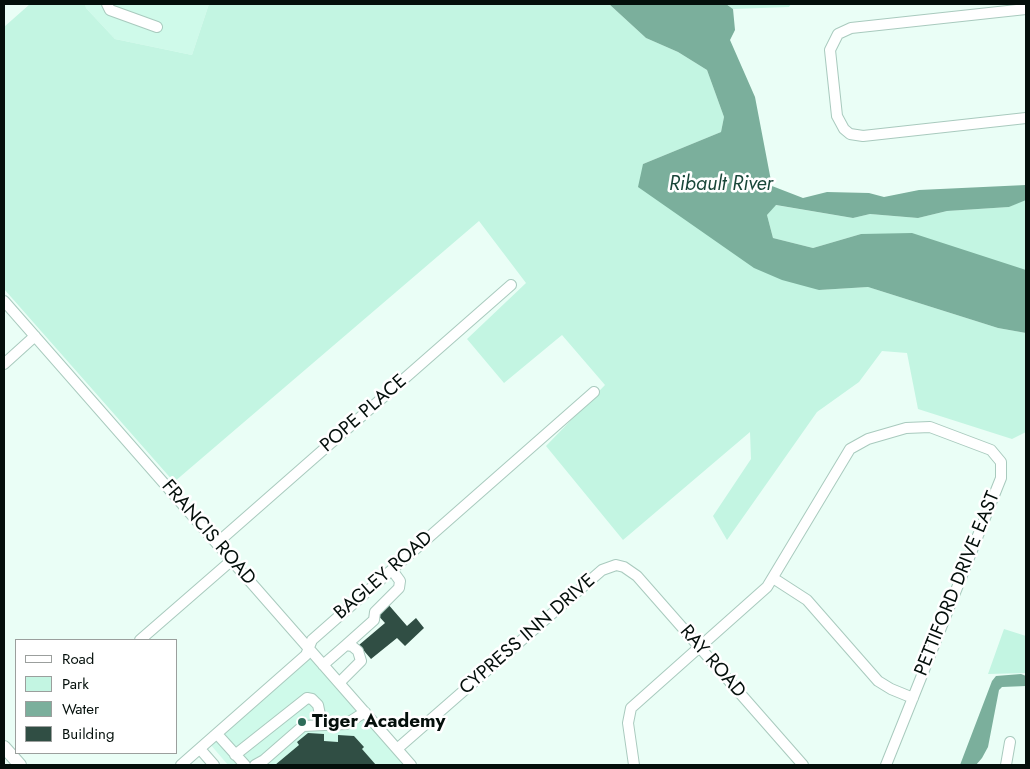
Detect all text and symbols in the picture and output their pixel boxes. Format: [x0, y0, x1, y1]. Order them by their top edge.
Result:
water label: Ribault River [669, 173, 773, 197]
street label: POPE PLACE [316, 370, 412, 458]
street label: FRANCIS ROAD [156, 476, 260, 590]
street label: PETTIFORD DRIVE EAST [911, 489, 1005, 679]
street label: BAGLEY ROAD [330, 527, 438, 625]
street label: CYPRESS INN DRIVE [456, 570, 600, 700]
street label: RAY ROAD [674, 621, 750, 703]
legend [15, 639, 178, 754]
text: Road [62, 648, 94, 670]
text: Park [62, 673, 89, 695]
text: Water [62, 698, 99, 720]
place label: Tiger Academy [312, 711, 445, 733]
marker: Tiger Academy [296, 716, 308, 728]
text: Building [62, 723, 114, 745]

